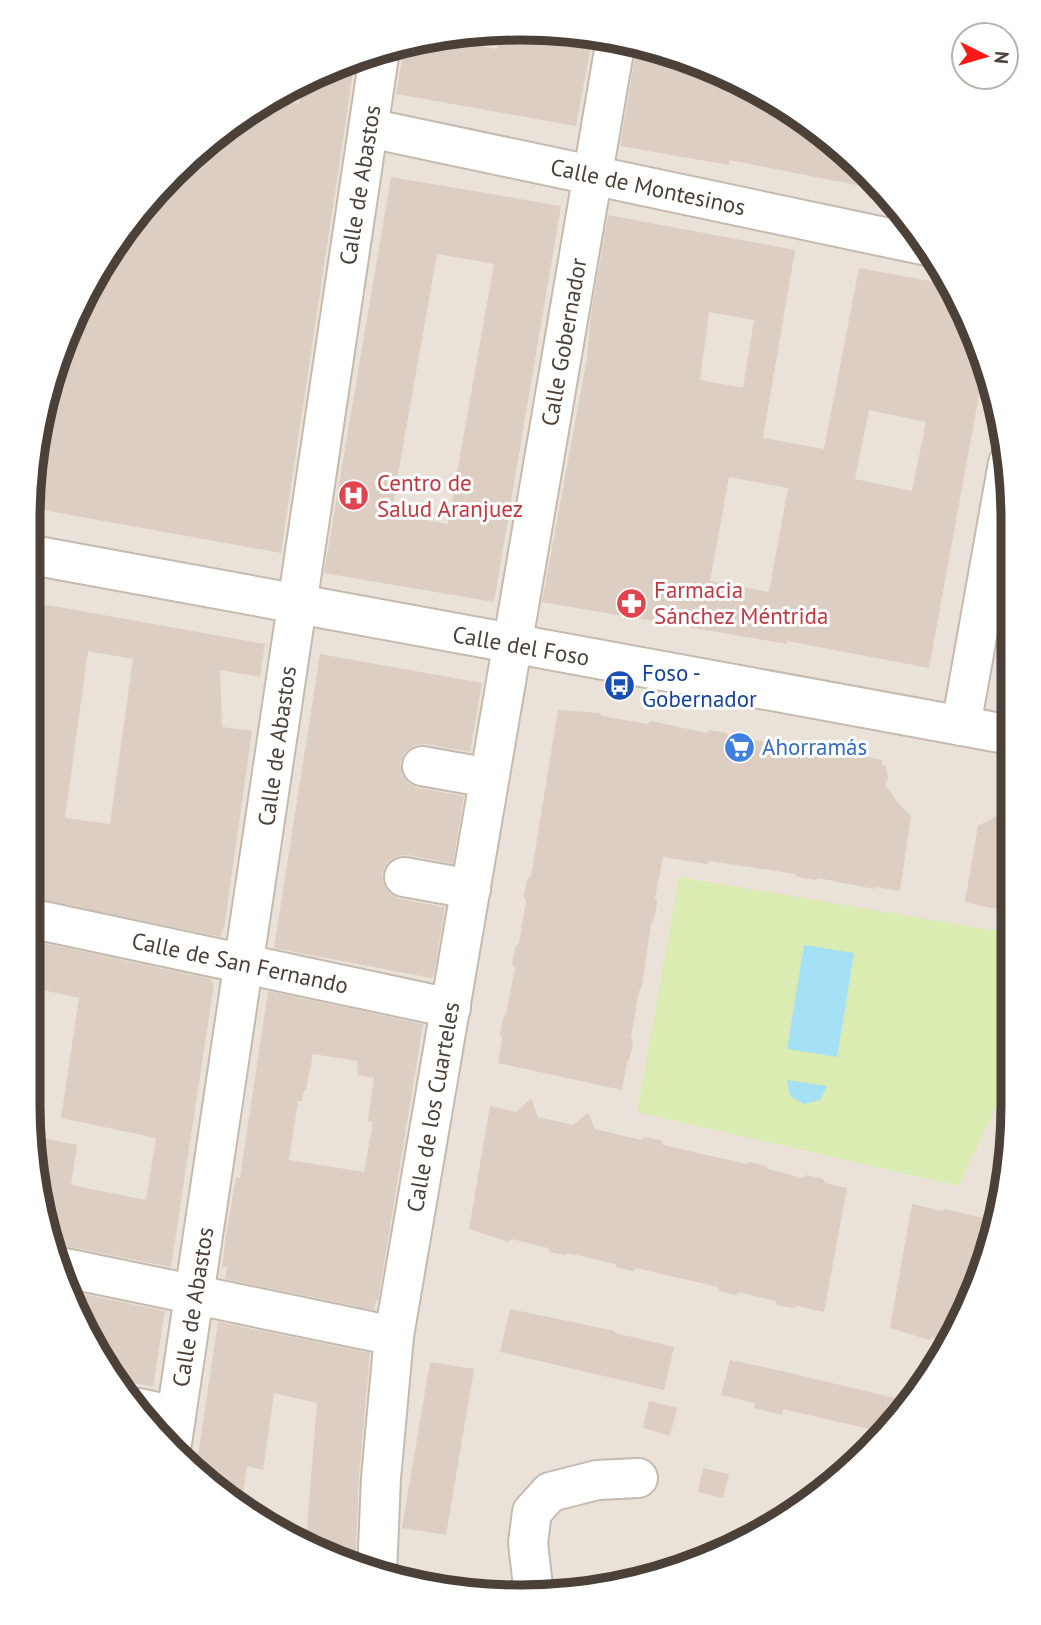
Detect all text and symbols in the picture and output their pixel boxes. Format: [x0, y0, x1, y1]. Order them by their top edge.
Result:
north arrow [950, 21, 1020, 91]
text: N [989, 50, 1014, 65]
street label: Calle de Abastos [333, 103, 386, 267]
street label: Calle de Montesinos [548, 152, 748, 221]
street label: Calle Gobernador [534, 255, 593, 428]
place label: Centro de Salud Aranjuez [377, 468, 523, 523]
hospital icon: Centro de Salud Aranjuez [337, 479, 371, 513]
place label: Farmacia Sánchez Méntrida [654, 575, 828, 630]
pharmacy icon: Farmacia Sánchez Méntrida [614, 586, 648, 620]
street label: Calle del Foso [450, 619, 592, 672]
place label: Foso - Gobernador [642, 658, 757, 713]
street label: Calle de Abastos [251, 664, 302, 828]
bus stop icon: Foso - Gobernador [602, 669, 636, 703]
supermarket icon: Ahorramás [722, 730, 756, 764]
place label: Ahorramás [762, 732, 867, 761]
street label: Calle de San Fernando [129, 925, 351, 1000]
street label: Calle de los Cuarteles [400, 1000, 465, 1214]
street label: Calle de Abastos [166, 1225, 219, 1389]

